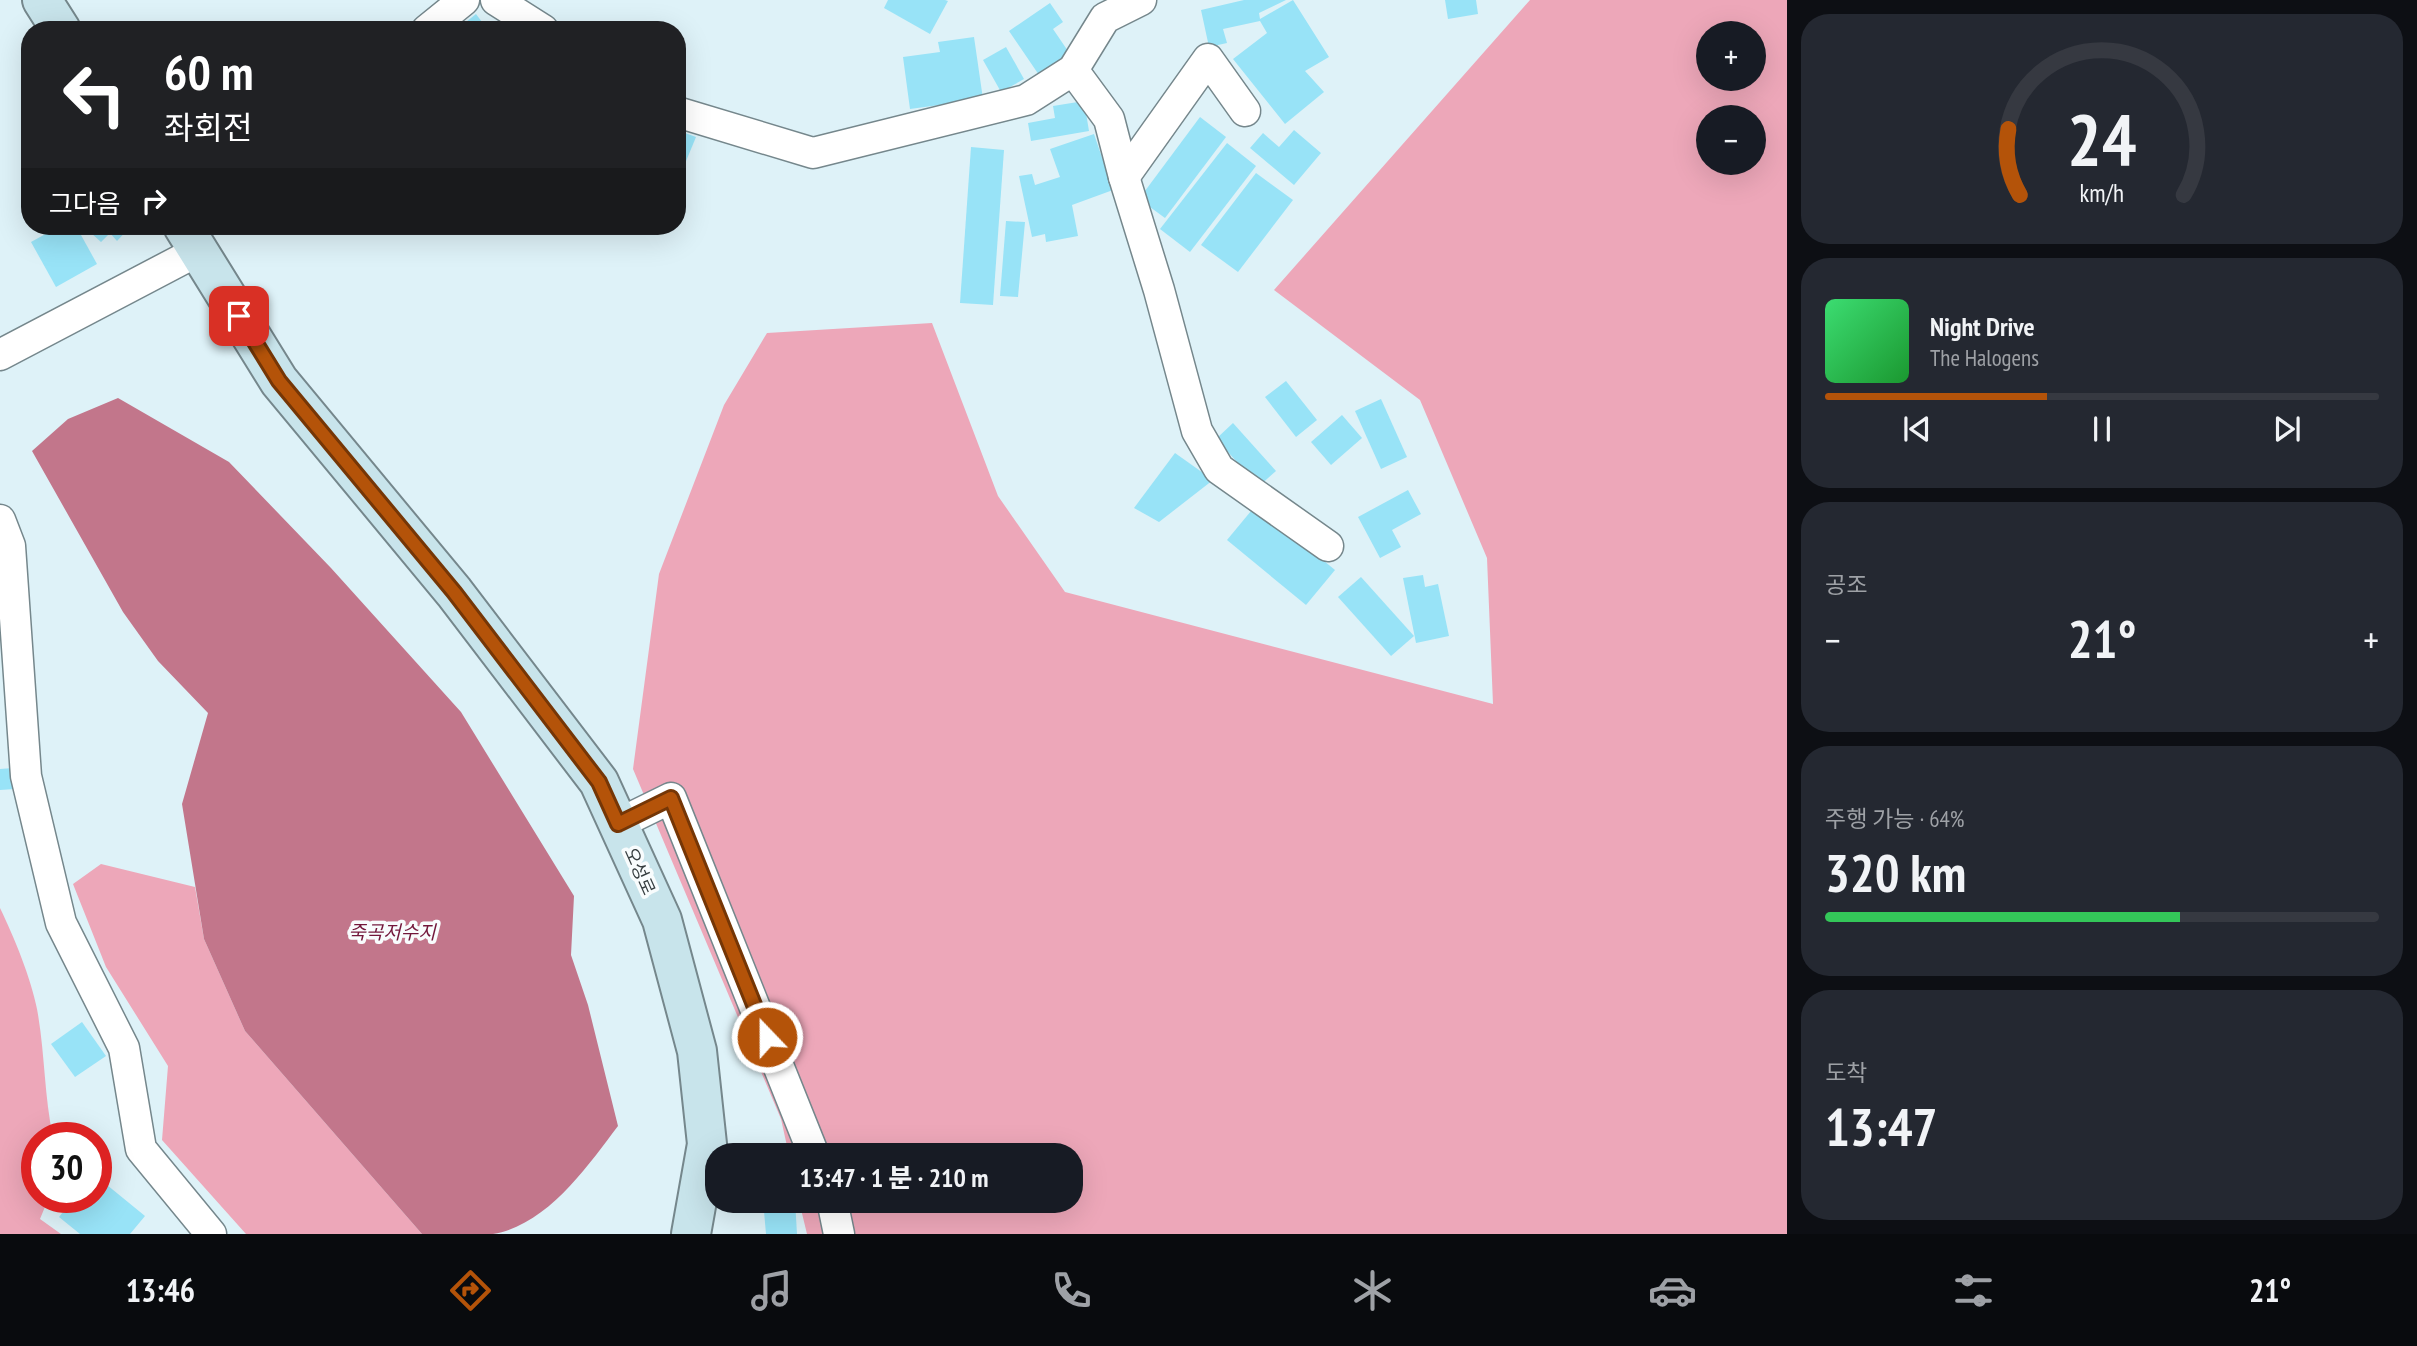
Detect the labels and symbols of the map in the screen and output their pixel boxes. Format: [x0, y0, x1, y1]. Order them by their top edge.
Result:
pin [209, 286, 269, 346]
street label: 오성로 [619, 844, 661, 898]
water label: 죽곡저수지 [348, 920, 437, 944]
position arrow [730, 1000, 804, 1074]
speed limit sign: 30 [21, 1122, 112, 1213]

